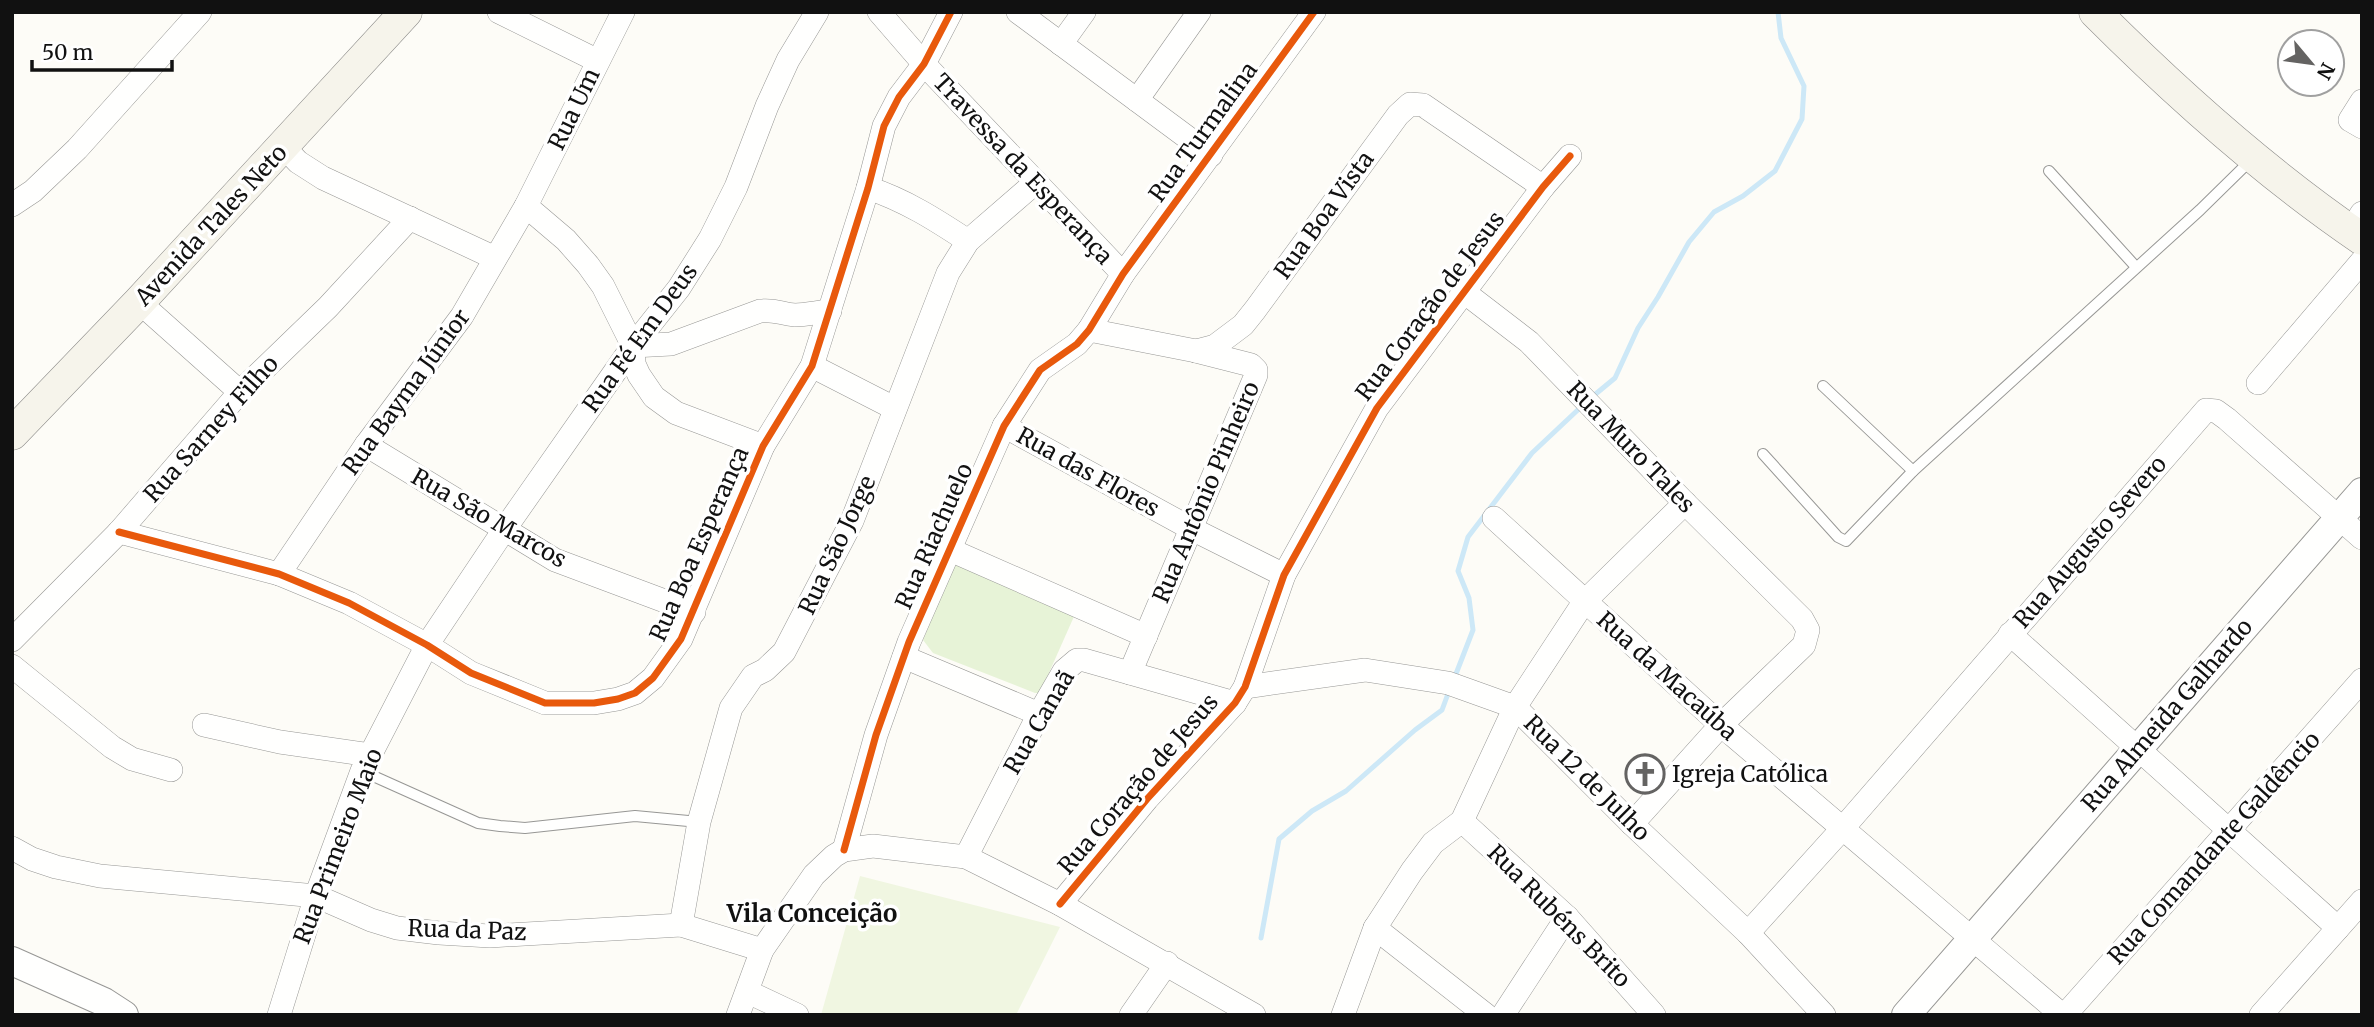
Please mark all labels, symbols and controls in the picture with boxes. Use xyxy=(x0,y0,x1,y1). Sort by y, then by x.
scale bar xyxy=(32,28,172,72)
north arrow xyxy=(2276,28,2346,98)
text: 50 m xyxy=(42,39,93,66)
street label: Rua Turmalina xyxy=(1142,56,1263,207)
text: N xyxy=(2312,59,2340,84)
street label: Rua Um xyxy=(541,63,606,154)
street label: Travessa da Esperança xyxy=(927,67,1119,270)
street label: Avenida Tales Neto xyxy=(128,138,293,312)
street label: Rua Boa Vista xyxy=(1268,145,1380,284)
street label: Rua Coração de Jesus xyxy=(1349,205,1510,406)
street label: Rua Fé Em Deus xyxy=(576,258,703,418)
street label: Rua Bayma Júnior xyxy=(336,303,476,480)
street label: Rua Sarney Filho xyxy=(137,349,284,508)
street label: Rua Muro Tales xyxy=(1561,375,1701,518)
street label: Rua Antônio Pinheiro xyxy=(1146,377,1265,607)
street label: Rua das Flores xyxy=(1012,420,1165,523)
street label: Rua Boa Esperança xyxy=(643,442,754,646)
street label: Rua Augusto Severo xyxy=(2007,450,2172,634)
street label: Rua Riachuelo xyxy=(888,458,979,613)
street label: Rua São Marcos xyxy=(407,461,572,574)
street label: Rua São Jorge xyxy=(792,471,881,619)
street label: Rua da Macaúba xyxy=(1591,605,1744,746)
street label: Rua Almeida Galhardo xyxy=(2075,612,2258,817)
street label: Rua Canaã xyxy=(997,664,1080,779)
street label: Rua Coração de Jesus xyxy=(1051,687,1224,880)
street label: Rua 12 de Julho xyxy=(1518,709,1656,847)
street label: Rua Comandante Galdêncio xyxy=(2101,725,2326,970)
street label: Rua Primeiro Maio xyxy=(287,744,388,948)
church icon: Igreja Católica xyxy=(1624,753,1666,795)
place label: Igreja Católica xyxy=(1672,759,1828,788)
street label: Rua Rubéns Brito xyxy=(1482,838,1637,993)
district label: Vila Conceição xyxy=(726,898,897,929)
street label: Rua da Paz xyxy=(407,913,527,946)

